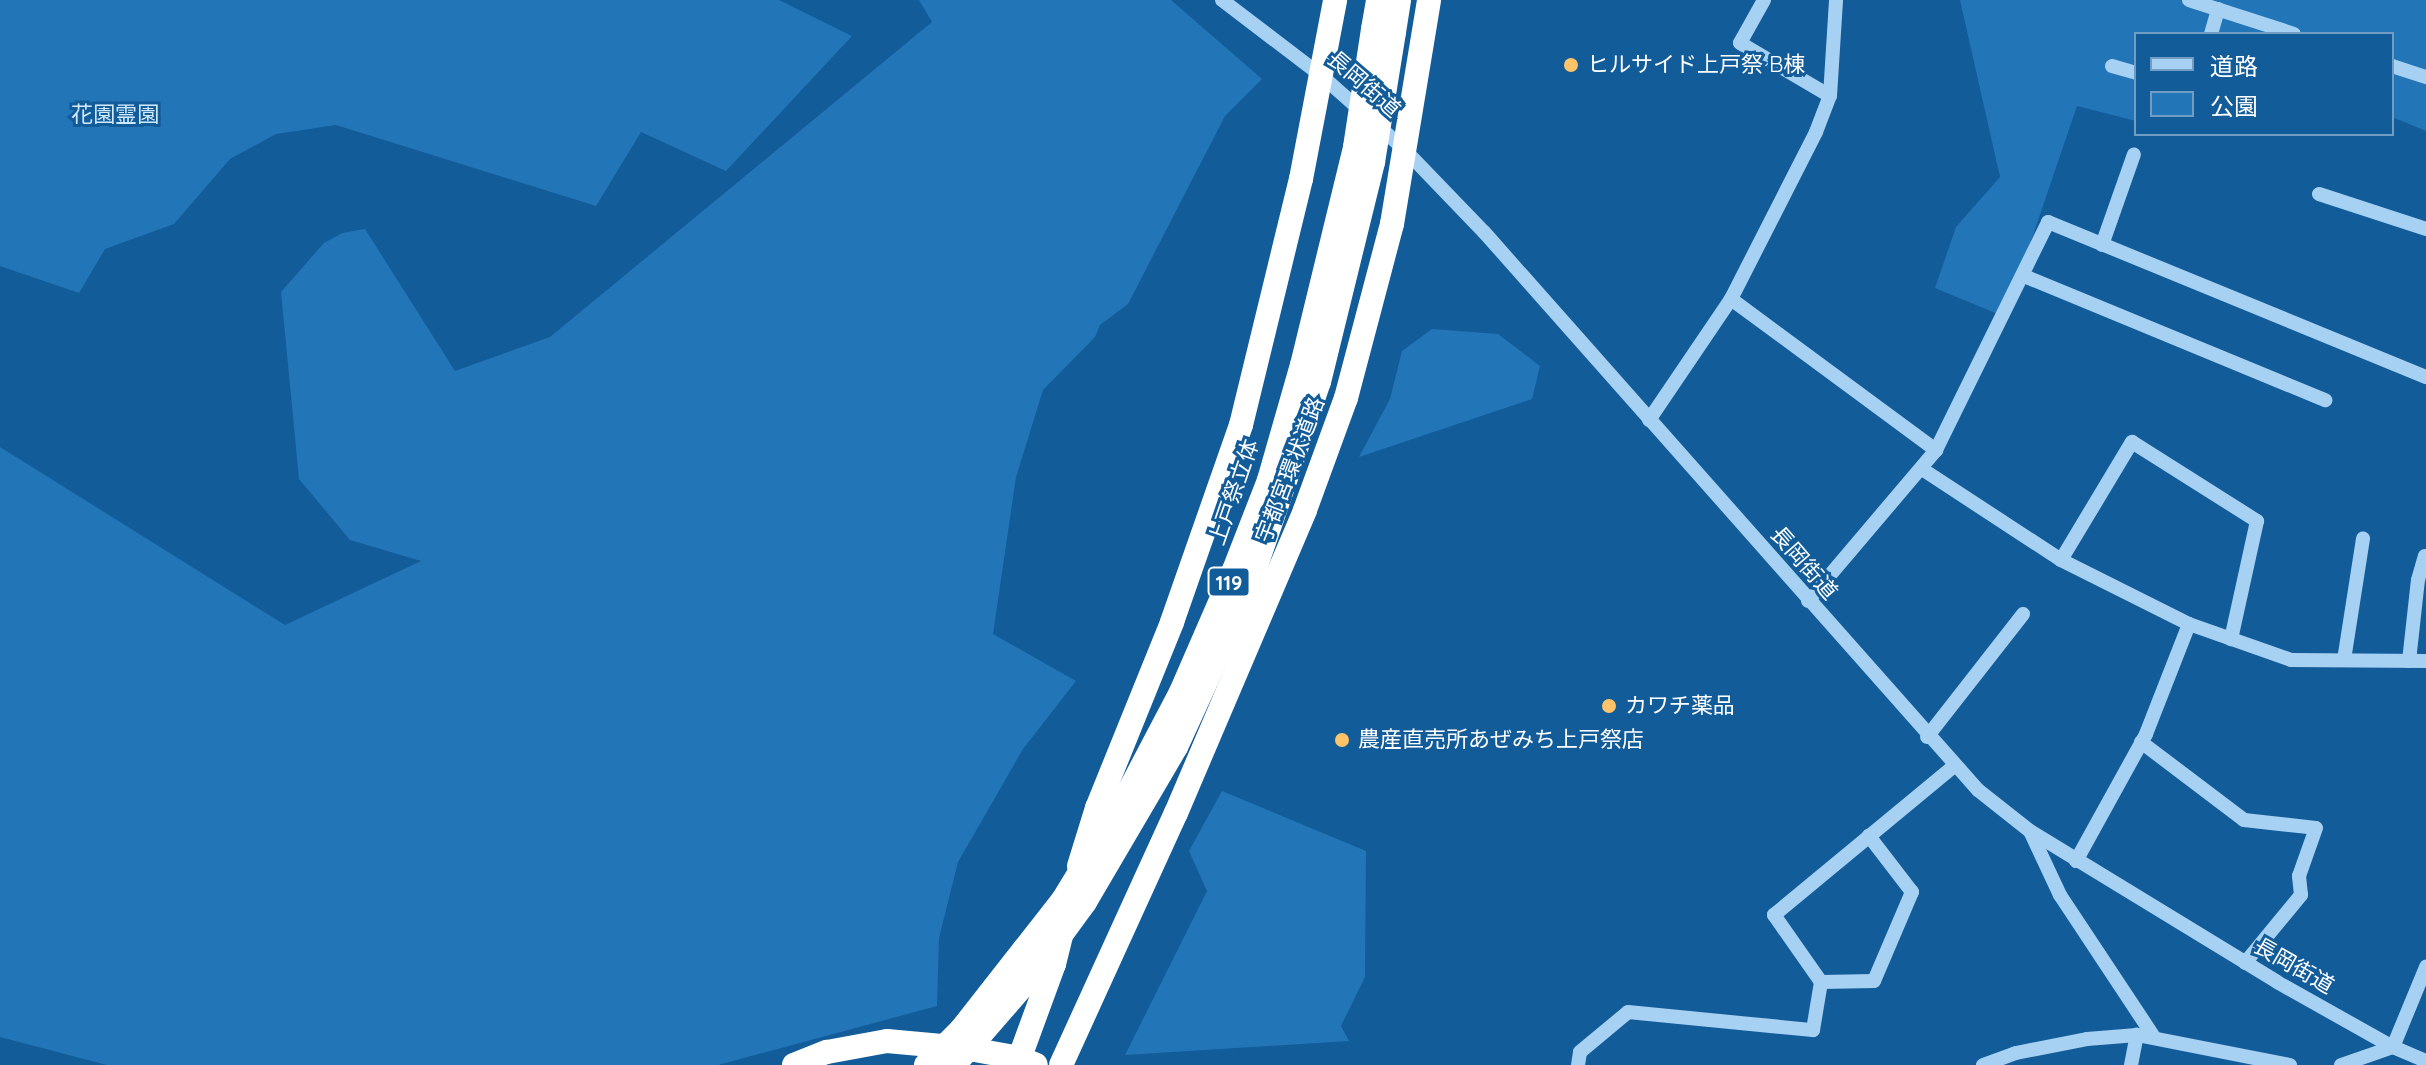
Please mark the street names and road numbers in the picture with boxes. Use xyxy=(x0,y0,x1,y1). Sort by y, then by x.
street label: 長岡街道 xyxy=(1322,45,1406,123)
street label: 宇都宮環状道路 xyxy=(1250,393,1330,547)
street label: 上戸祭立体 xyxy=(1204,436,1264,548)
street label: 長岡街道 xyxy=(1765,521,1843,605)
road number: 119 xyxy=(1207,566,1251,598)
street label: 長岡街道 xyxy=(2249,933,2339,999)

